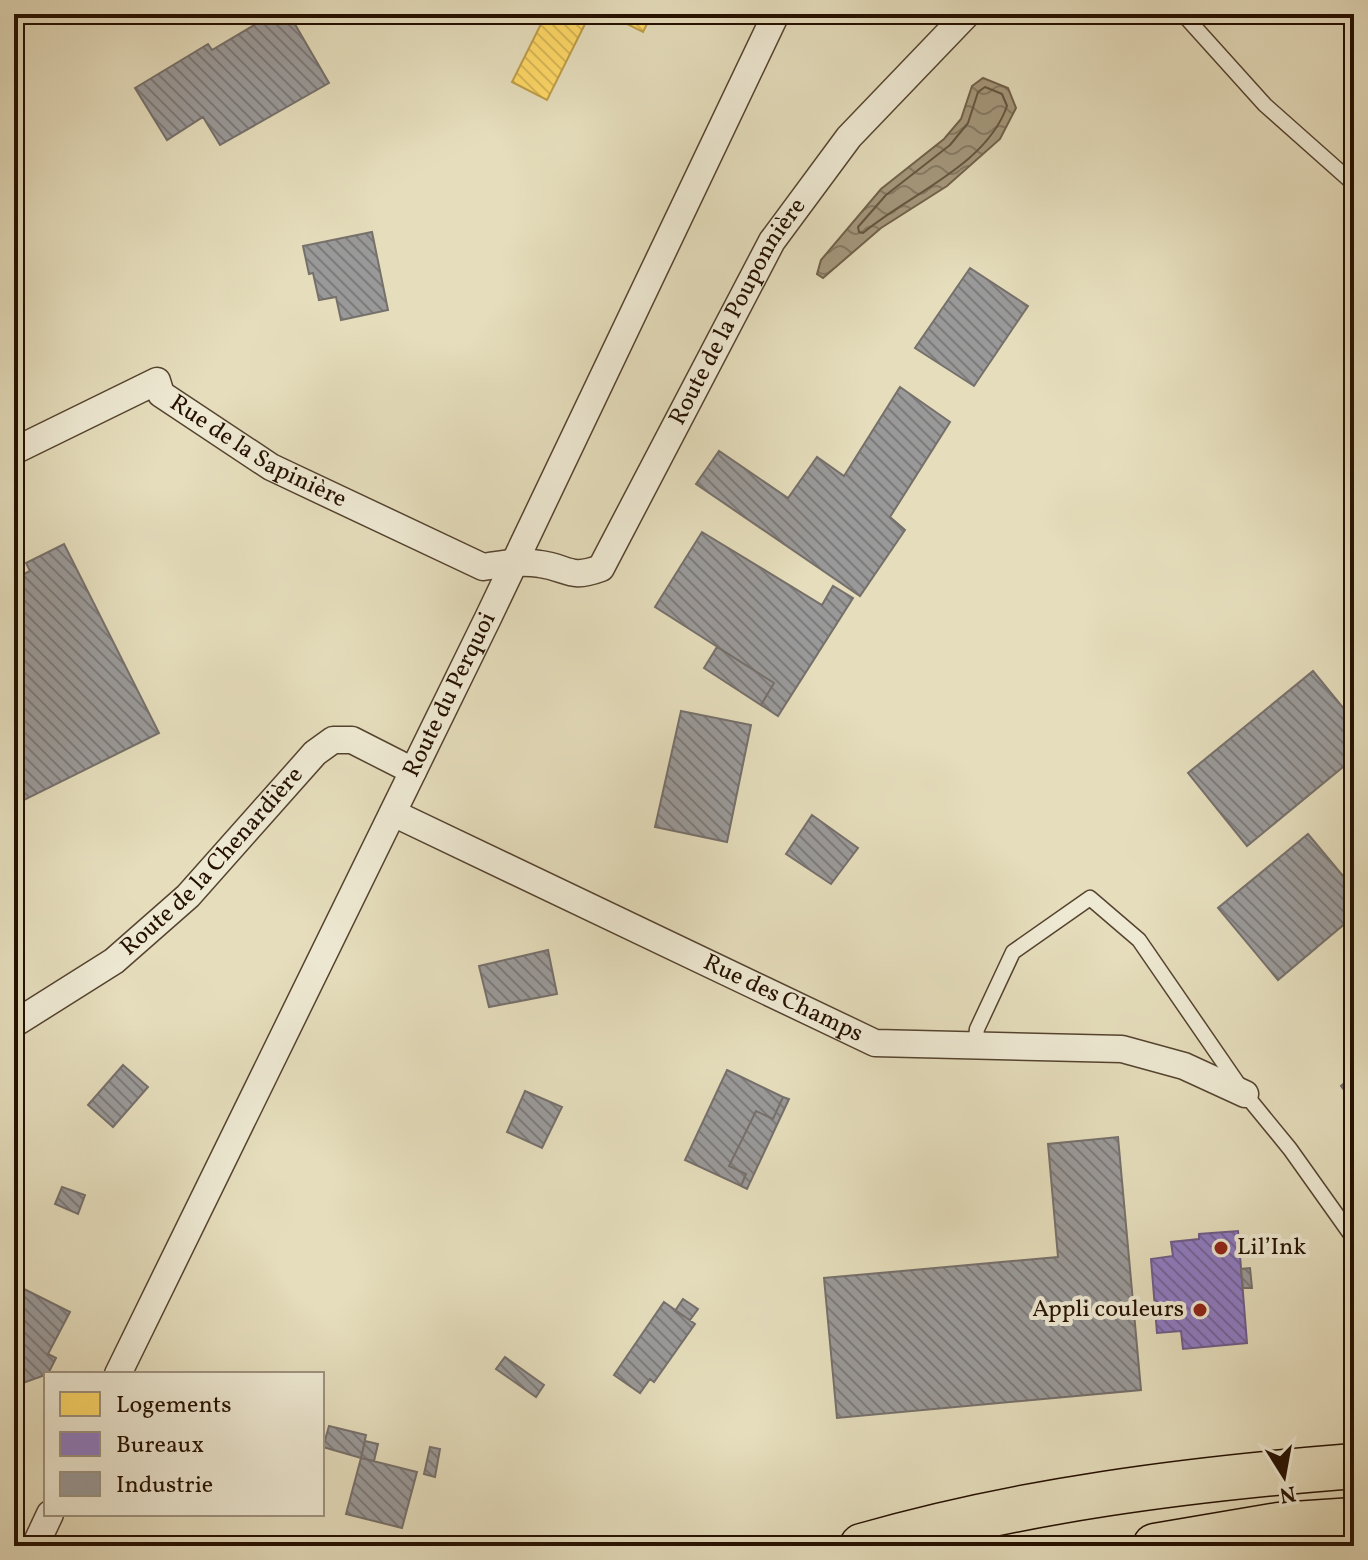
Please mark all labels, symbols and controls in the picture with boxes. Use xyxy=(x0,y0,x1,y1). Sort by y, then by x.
street label: Route de la Pouponnière xyxy=(661,191,815,432)
street label: Rue de la Sapinière xyxy=(162,387,352,517)
street label: Route du Perquoi xyxy=(395,607,505,783)
street label: Route de la Chenardière xyxy=(113,760,312,965)
street label: Rue des Champs xyxy=(697,946,868,1052)
place label: Lil’Ink xyxy=(1237,1231,1306,1265)
marker: Lil’Ink xyxy=(1212,1239,1230,1257)
place label: Appli couleurs xyxy=(1032,1293,1184,1327)
marker: Appli couleurs xyxy=(1191,1301,1209,1319)
legend xyxy=(44,1372,324,1516)
text: Logements xyxy=(116,1389,232,1423)
text: Bureaux xyxy=(116,1429,204,1463)
north arrow xyxy=(1244,1436,1324,1516)
text: Industrie xyxy=(116,1469,213,1503)
text: N xyxy=(1277,1476,1298,1510)

